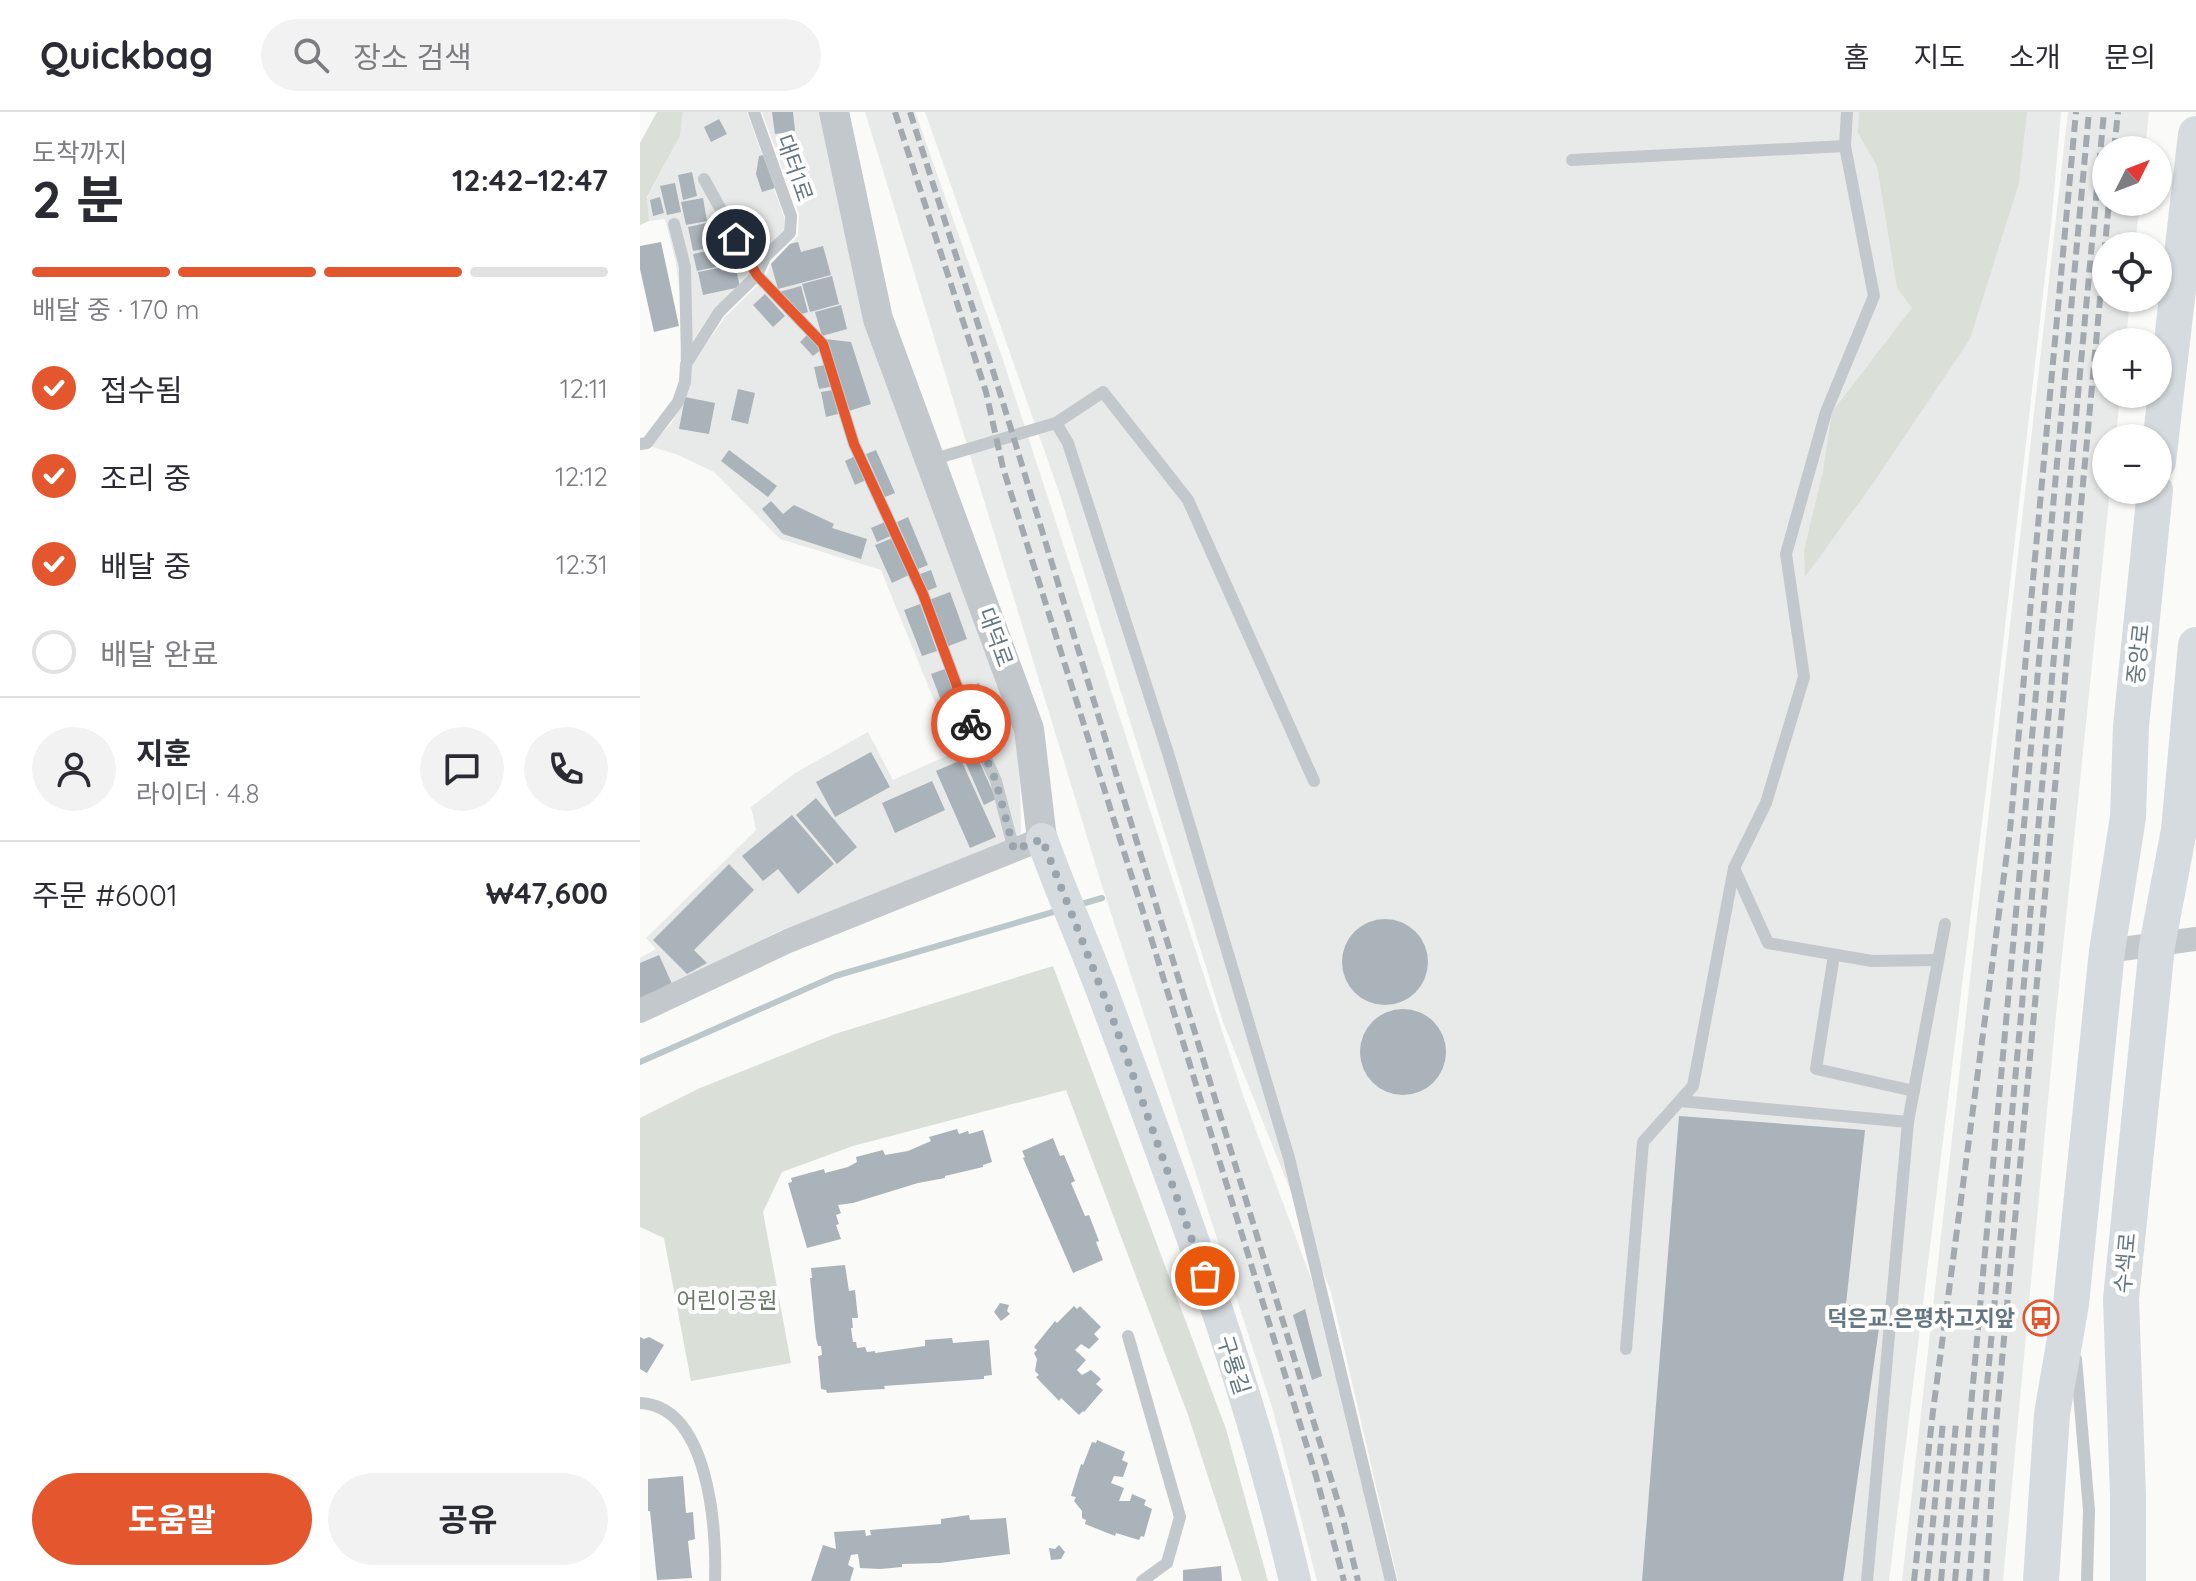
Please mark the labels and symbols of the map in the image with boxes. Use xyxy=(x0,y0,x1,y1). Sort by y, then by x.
street label: 대터1로 xyxy=(771,131,819,205)
north arrow xyxy=(2092,136,2172,216)
pin xyxy=(702,205,770,273)
street label: 대덕로 xyxy=(972,604,1020,670)
street label: 중앙로 xyxy=(2121,622,2155,686)
courier xyxy=(931,684,1011,764)
street label: 수색로 xyxy=(2108,1232,2142,1294)
pin xyxy=(1171,1242,1239,1310)
park label: 어린이공원 xyxy=(676,1286,778,1314)
bus stop icon: 덕은교.은평차고지앞 xyxy=(2022,1299,2060,1337)
place label: 덕은교.은평차고지앞 xyxy=(1827,1304,2015,1332)
street label: 구룡길 xyxy=(1211,1332,1257,1398)

